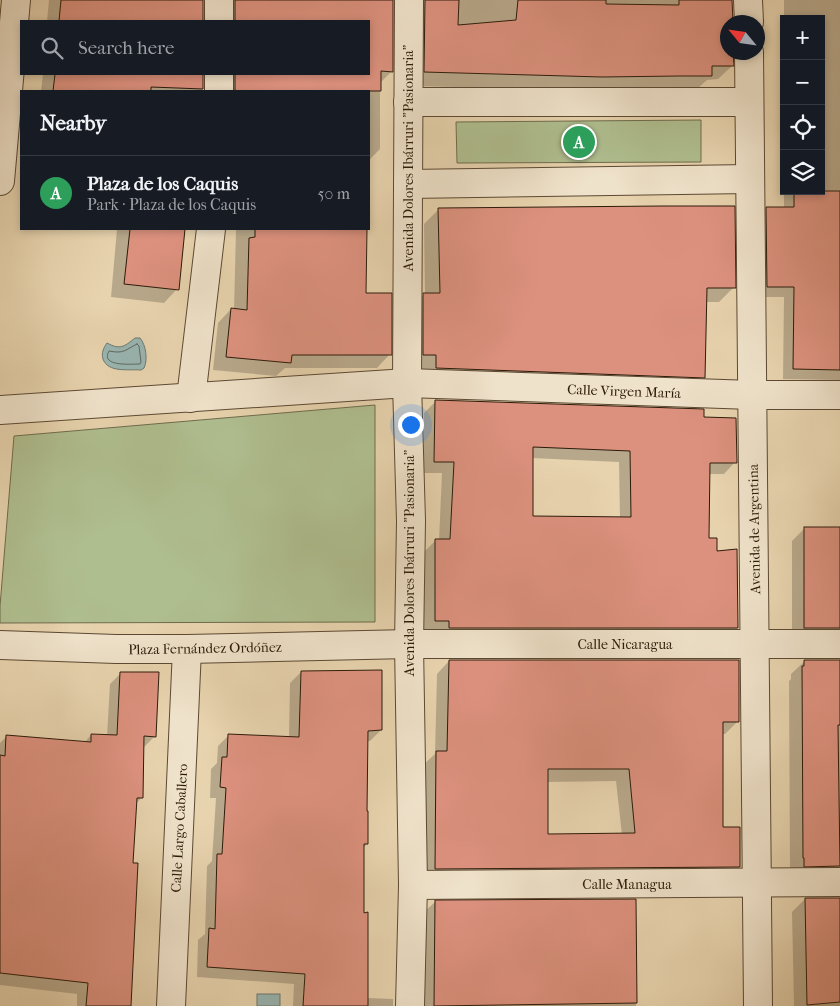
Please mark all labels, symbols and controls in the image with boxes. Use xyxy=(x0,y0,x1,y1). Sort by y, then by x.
north arrow xyxy=(720,15,765,60)
map controls xyxy=(780,15,825,195)
button: + xyxy=(780,15,825,60)
search box xyxy=(20,20,370,75)
icon: search xyxy=(38,34,66,62)
text: Search here xyxy=(78,37,174,59)
street label: Avenida Dolores Ibárruri "Pasionaria" xyxy=(400,44,417,272)
button: − xyxy=(780,60,825,105)
button: locate xyxy=(780,105,825,150)
text: Nearby xyxy=(40,111,106,135)
pin: A xyxy=(563,123,595,161)
button: layers xyxy=(780,150,825,195)
text: Plaza de los Caquis xyxy=(87,173,238,195)
text: A xyxy=(51,184,61,203)
text: 50 m xyxy=(318,184,350,203)
text: Park · Plaza de los Caquis xyxy=(87,195,256,214)
street label: Calle Virgen María xyxy=(567,381,682,402)
your location xyxy=(398,412,424,438)
street label: Avenida Dolores Ibárruri "Pasionaria" xyxy=(401,449,418,677)
street label: Avenida de Argentina xyxy=(745,463,764,595)
street label: Calle Nicaragua xyxy=(577,636,673,653)
street label: Plaza Fernández Ordóñez xyxy=(128,639,282,658)
street label: Calle Largo Caballero xyxy=(168,763,191,893)
street label: Calle Managua xyxy=(582,876,672,893)

